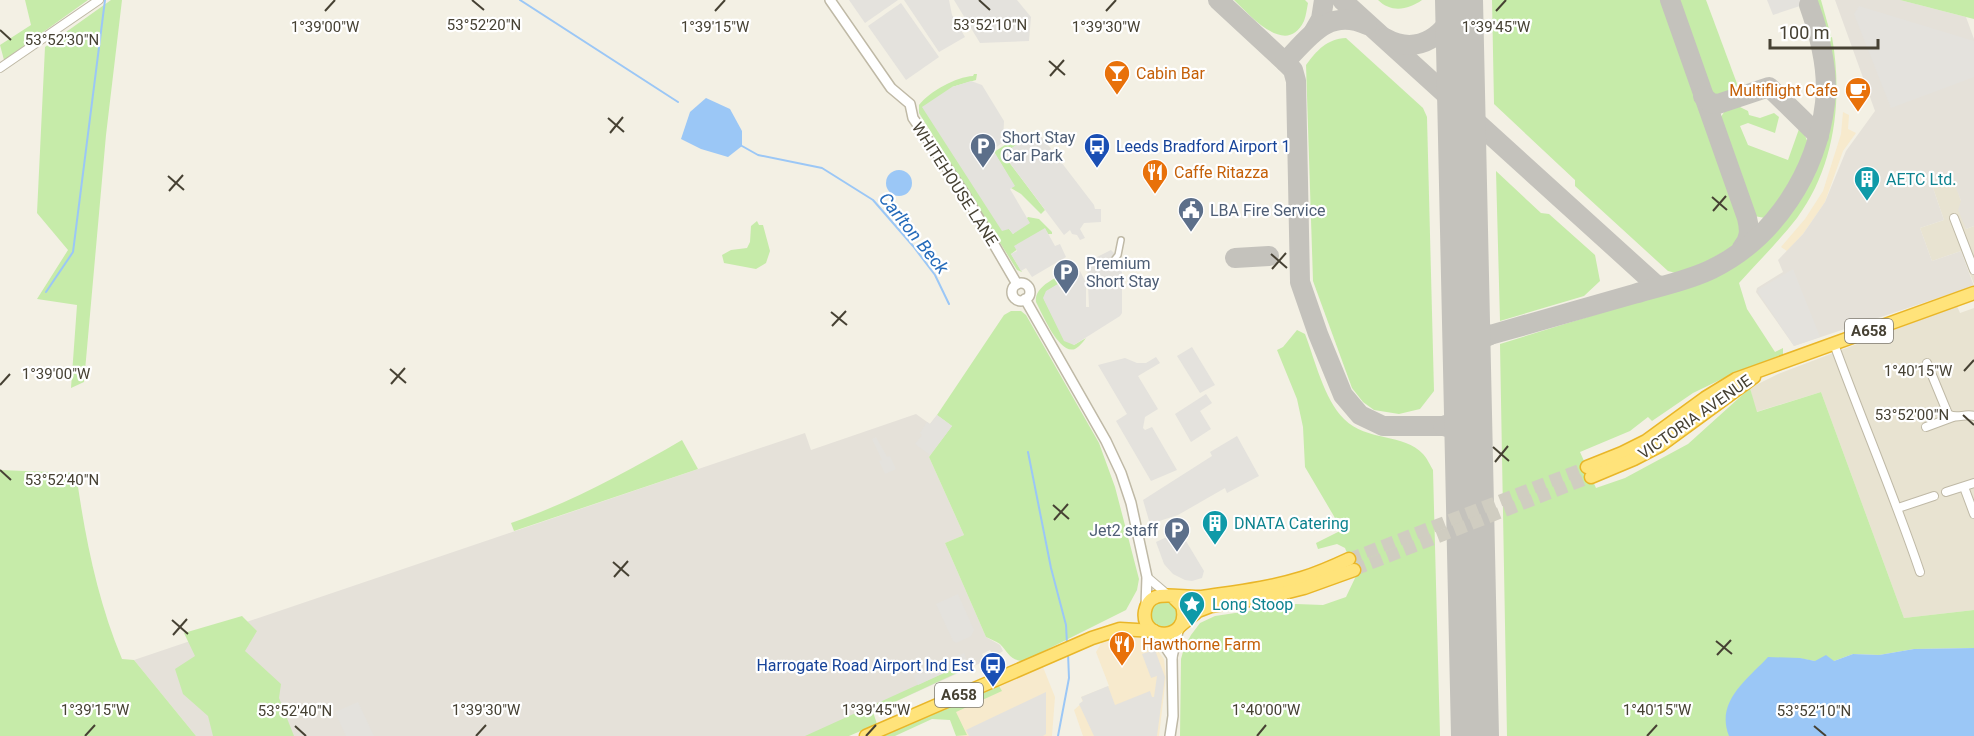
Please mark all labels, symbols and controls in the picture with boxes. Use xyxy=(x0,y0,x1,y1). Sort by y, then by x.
scale bar xyxy=(1770,12,1878,50)
text: 53°52'20"N xyxy=(447,16,521,34)
text: 53°52'10"N xyxy=(953,16,1027,34)
text: 1°39'00"W xyxy=(291,18,359,36)
text: 1°39'15"W xyxy=(681,18,749,36)
text: 1°39'30"W xyxy=(1072,18,1140,36)
text: 1°39'45"W xyxy=(1462,18,1530,36)
text: 100 m xyxy=(1779,22,1830,43)
text: 53°52'30"N xyxy=(25,31,99,49)
bar icon: Cabin Bar xyxy=(1102,58,1132,96)
place label: Cabin Bar xyxy=(1136,64,1205,83)
cafe icon: Multiflight Cafe xyxy=(1843,75,1873,113)
place label: Multiflight Cafe xyxy=(1729,81,1838,100)
street label: WHITEHOUSE LANE xyxy=(908,119,1002,249)
place label: Short Stay Car Park xyxy=(1002,128,1076,165)
parking icon: Short Stay Car Park xyxy=(968,131,998,169)
bus stop icon: Leeds Bradford Airport 1 xyxy=(1082,131,1112,169)
place label: Leeds Bradford Airport 1 xyxy=(1116,137,1290,156)
restaurant icon: Caffe Ritazza xyxy=(1140,157,1170,195)
place label: Caffe Ritazza xyxy=(1174,163,1269,182)
building icon: AETC Ltd. xyxy=(1852,164,1882,202)
place label: AETC Ltd. xyxy=(1886,170,1957,189)
water label: Carlton Beck xyxy=(875,188,954,279)
public building icon: LBA Fire Service xyxy=(1176,195,1206,233)
place label: LBA Fire Service xyxy=(1210,201,1326,220)
place label: Premium Short Stay xyxy=(1086,254,1160,291)
parking icon: Premium Short Stay xyxy=(1051,257,1081,295)
road number: A658 xyxy=(1845,319,1893,343)
text: 1°40'15"W xyxy=(1884,362,1952,380)
text: 1°39'00"W xyxy=(22,365,90,383)
street label: VICTORIA AVENUE xyxy=(1635,371,1755,463)
text: 53°52'00"N xyxy=(1875,406,1949,424)
text: 53°52'40"N xyxy=(25,471,99,489)
building icon: DNATA Catering xyxy=(1200,508,1230,546)
place label: DNATA Catering xyxy=(1234,514,1349,533)
parking icon: Jet2 staff xyxy=(1162,515,1192,553)
place label: Jet2 staff xyxy=(1089,521,1158,540)
place icon: Long Stoop xyxy=(1177,589,1207,627)
place label: Long Stoop xyxy=(1212,595,1293,614)
restaurant icon: Hawthorne Farm xyxy=(1107,629,1137,667)
place label: Hawthorne Farm xyxy=(1142,635,1261,654)
bus stop icon: Harrogate Road Airport Ind Est xyxy=(978,650,1008,688)
place label: Harrogate Road Airport Ind Est xyxy=(756,656,974,675)
road number: A658 xyxy=(935,683,983,707)
text: 1°39'15"W xyxy=(61,701,129,719)
text: 1°39'30"W xyxy=(452,701,520,719)
text: 1°39'45"W xyxy=(842,701,910,719)
text: 1°40'00"W xyxy=(1232,701,1300,719)
text: 1°40'15"W xyxy=(1623,701,1691,719)
text: 53°52'40"N xyxy=(258,702,332,720)
text: 53°52'10"N xyxy=(1777,702,1851,720)

